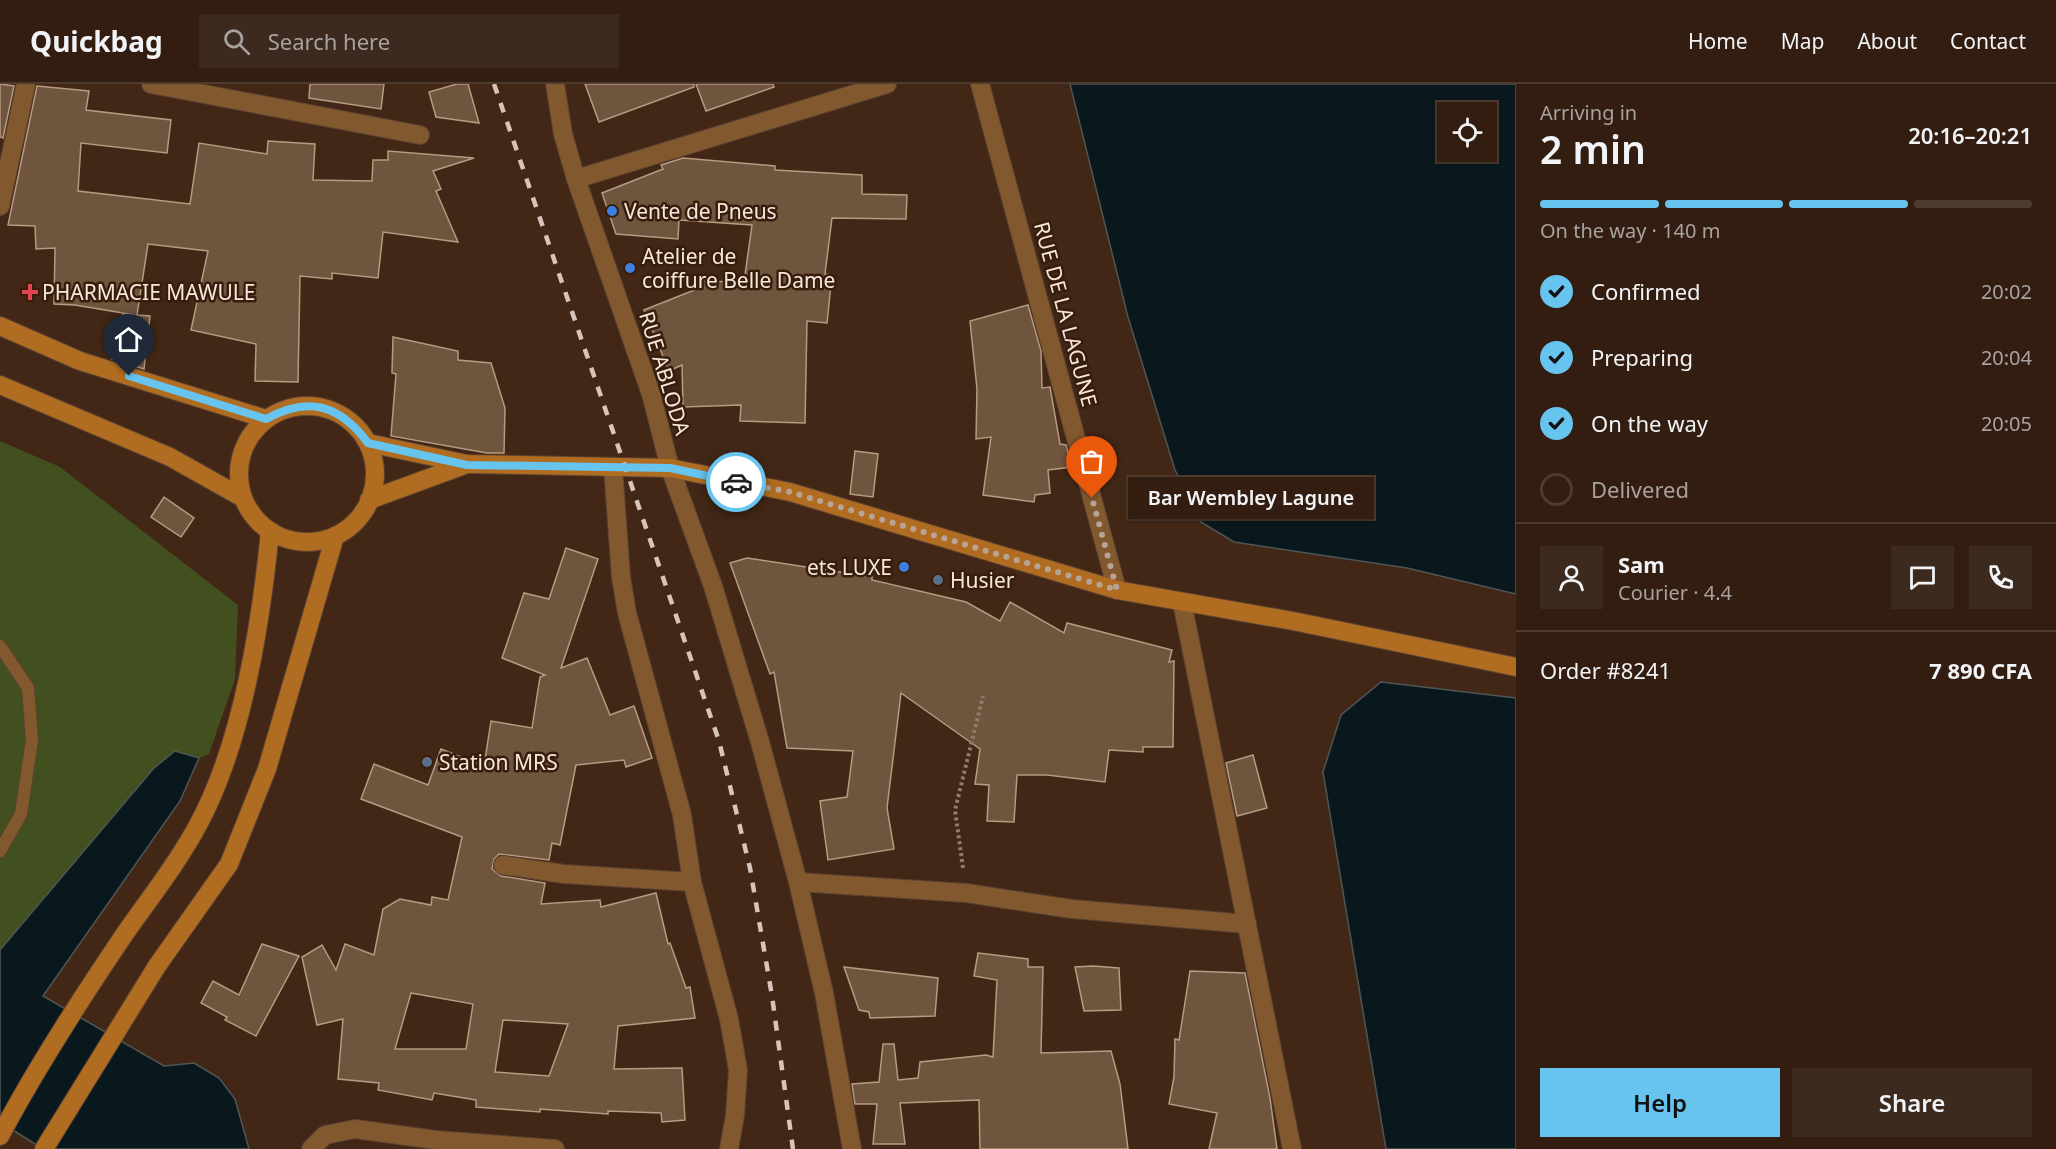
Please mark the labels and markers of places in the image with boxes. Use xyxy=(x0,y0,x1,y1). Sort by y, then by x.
place label: Vente de Pneus xyxy=(624,197,777,225)
marker: Vente de Pneus xyxy=(605,204,619,218)
place label: Atelier de coiffure Belle Dame xyxy=(642,242,835,294)
marker: Atelier de coiffure Belle Dame xyxy=(623,261,637,275)
place label: PHARMACIE MAWULE xyxy=(42,278,256,306)
marker: PHARMACIE MAWULE xyxy=(23,285,37,299)
pin xyxy=(103,314,154,376)
pin xyxy=(1066,436,1117,498)
callout: Bar Wembley Lagune xyxy=(1128,477,1374,519)
place label: ets LUXE xyxy=(807,553,892,581)
marker: ets LUXE xyxy=(897,560,911,574)
place label: Husier xyxy=(950,566,1015,594)
marker: Husier xyxy=(931,573,945,587)
place label: Station MRS xyxy=(439,748,558,776)
marker: Station MRS xyxy=(420,755,434,769)

